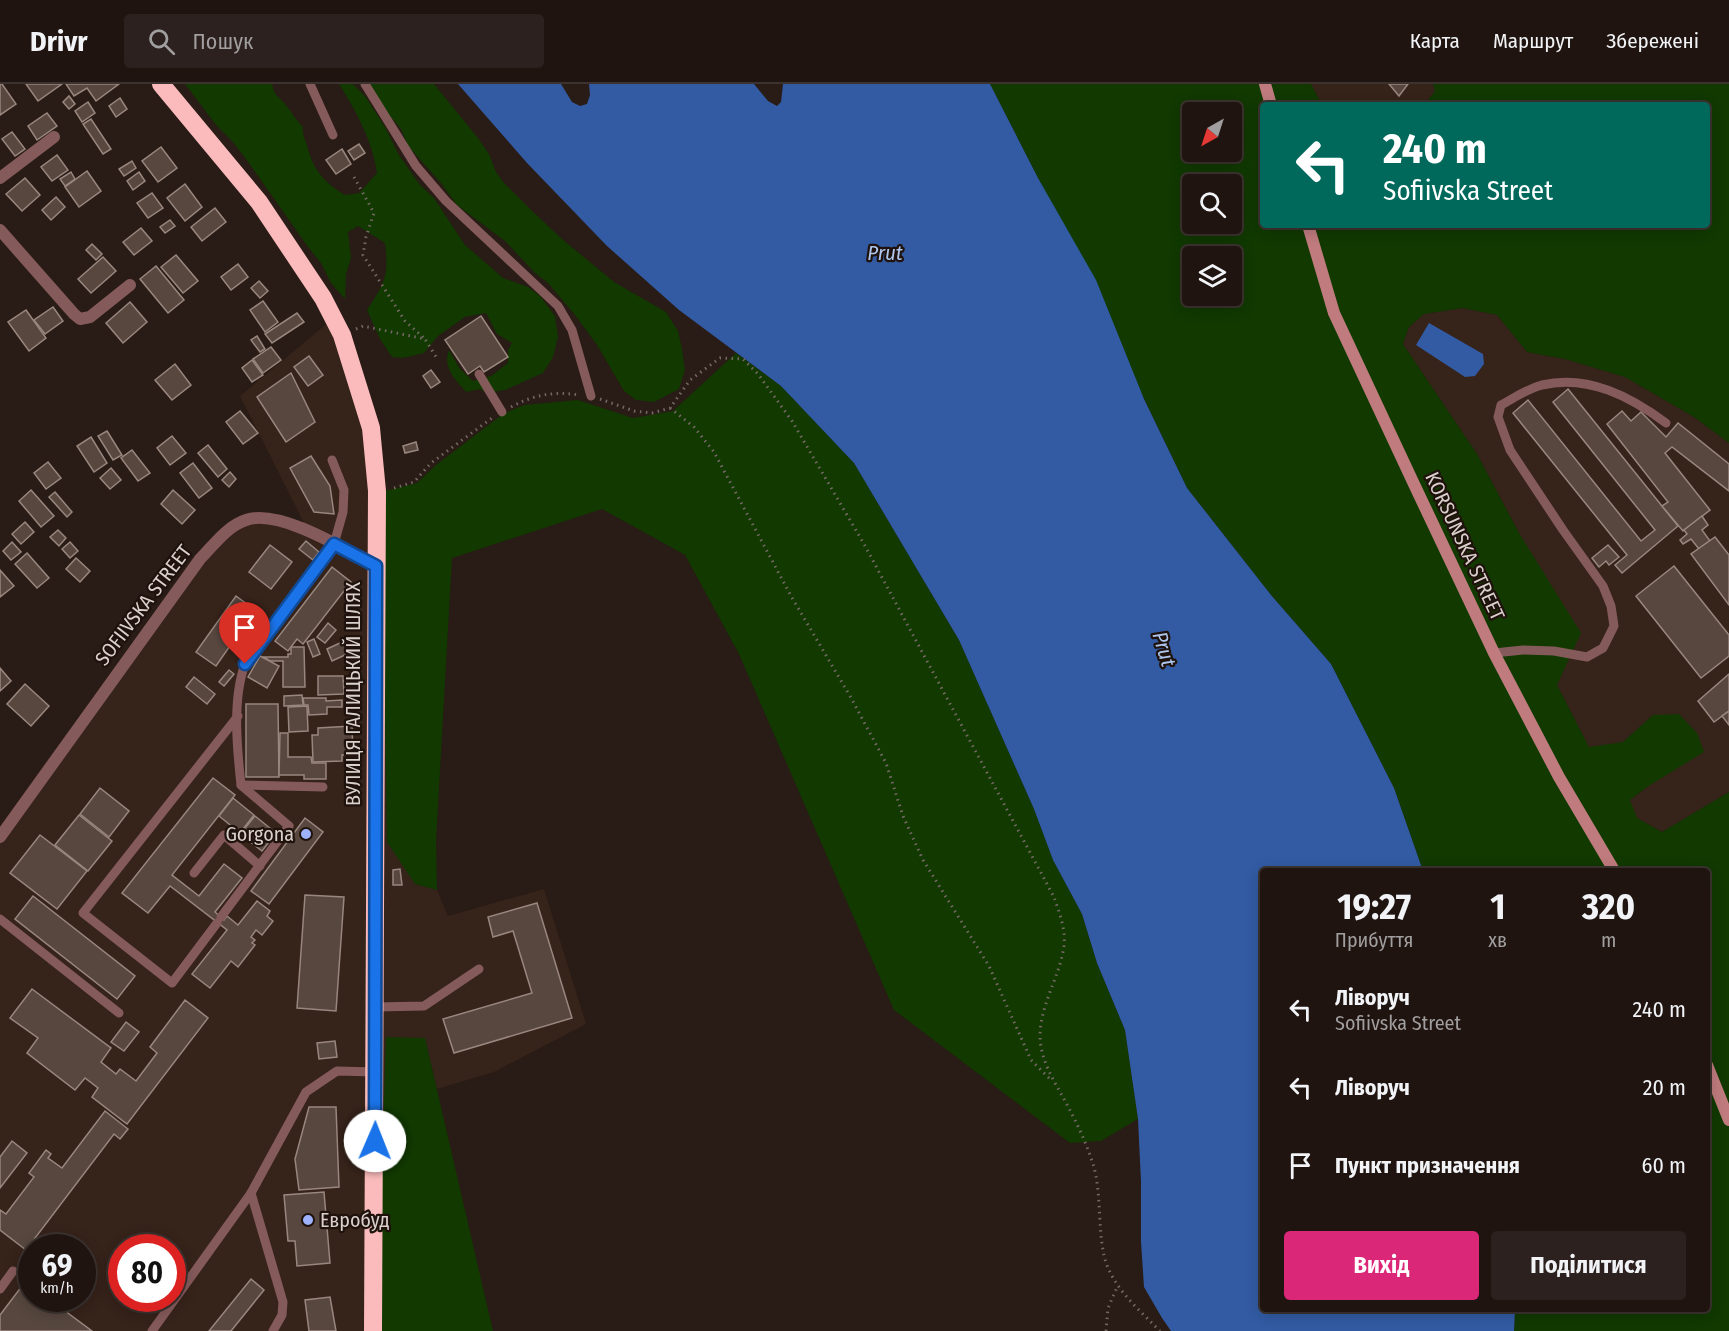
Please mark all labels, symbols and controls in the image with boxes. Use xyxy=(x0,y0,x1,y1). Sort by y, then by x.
search box xyxy=(124,14,544,68)
text: Drivr xyxy=(30,25,88,58)
icon: search xyxy=(145,25,178,58)
text: Пошук xyxy=(193,28,253,55)
text: Карта xyxy=(1410,28,1460,54)
text: Маршрут xyxy=(1493,28,1573,54)
text: Збережені xyxy=(1606,28,1699,54)
north arrow xyxy=(1182,102,1242,162)
map controls xyxy=(1182,102,1242,306)
text: 240 m xyxy=(1383,124,1487,174)
icon: left xyxy=(1284,126,1362,204)
button: search xyxy=(1182,174,1242,234)
text: Sofiivska Street xyxy=(1383,175,1553,207)
water label: Prut xyxy=(867,240,903,266)
button: layers xyxy=(1182,246,1242,306)
street label: KORSUNSKA STREET xyxy=(1420,468,1510,625)
street label: SOFIIVSKA STREET xyxy=(90,539,197,670)
street label: ВУЛИЦЯ ГАЛИЦЬКИЙ ШЛЯХ xyxy=(341,582,365,806)
pin xyxy=(219,602,270,664)
icon: arrive xyxy=(228,611,261,644)
water label: Prut xyxy=(1146,628,1182,670)
place label: Gorgona xyxy=(225,822,294,846)
marker: Gorgona xyxy=(299,827,313,841)
text: 19:27 xyxy=(1337,885,1411,929)
text: 1 xyxy=(1490,885,1505,929)
text: 320 xyxy=(1582,885,1635,929)
text: Прибуття xyxy=(1335,928,1413,952)
text: хв xyxy=(1488,928,1507,952)
text: m xyxy=(1601,928,1616,952)
text: Ліворуч xyxy=(1335,984,1410,1011)
icon: left xyxy=(1284,993,1317,1026)
text: 240 m xyxy=(1633,996,1686,1023)
text: Sofiivska Street xyxy=(1335,1011,1461,1035)
icon: left xyxy=(1284,1071,1317,1104)
text: Ліворуч xyxy=(1335,1074,1410,1101)
text: 20 m xyxy=(1643,1074,1686,1101)
position arrow xyxy=(343,1109,407,1173)
icon: arrive xyxy=(1284,1149,1317,1182)
text: Пункт призначення xyxy=(1335,1152,1520,1179)
text: 60 m xyxy=(1642,1152,1686,1179)
place label: Евробуд xyxy=(320,1208,389,1232)
marker: Евробуд xyxy=(301,1213,315,1227)
button: Вихід xyxy=(1284,1231,1479,1300)
button: Поділитися xyxy=(1491,1231,1686,1300)
speed limit sign: 80 xyxy=(108,1234,186,1312)
text: 69 xyxy=(42,1248,72,1284)
text: km/h xyxy=(40,1279,74,1297)

